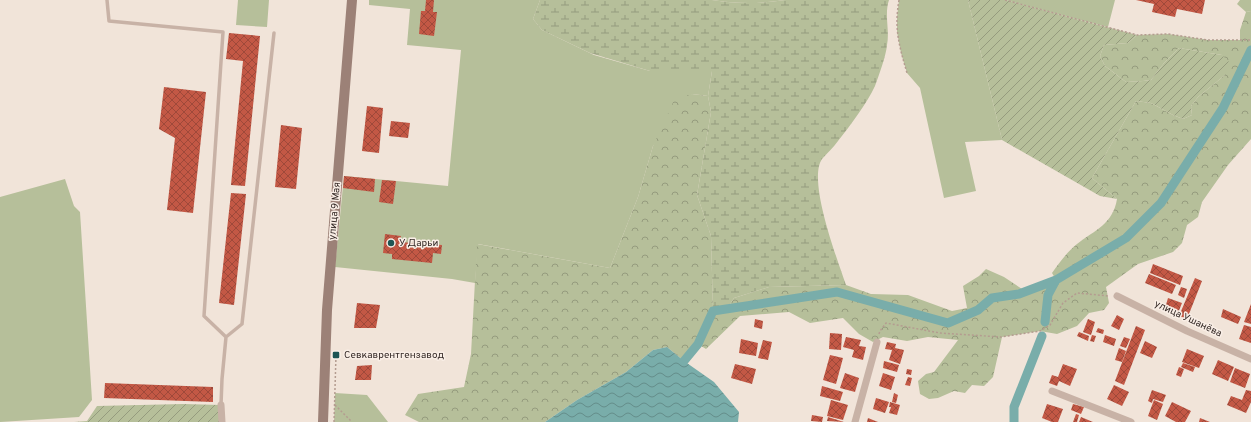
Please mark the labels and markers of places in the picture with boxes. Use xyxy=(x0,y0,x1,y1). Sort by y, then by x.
place label: У Дарьи xyxy=(399,237,438,250)
marker: У Дарьи xyxy=(386,238,396,248)
place label: Севкаврентгензавод xyxy=(344,349,445,362)
marker: Севкаврентгензавод xyxy=(331,350,341,360)

